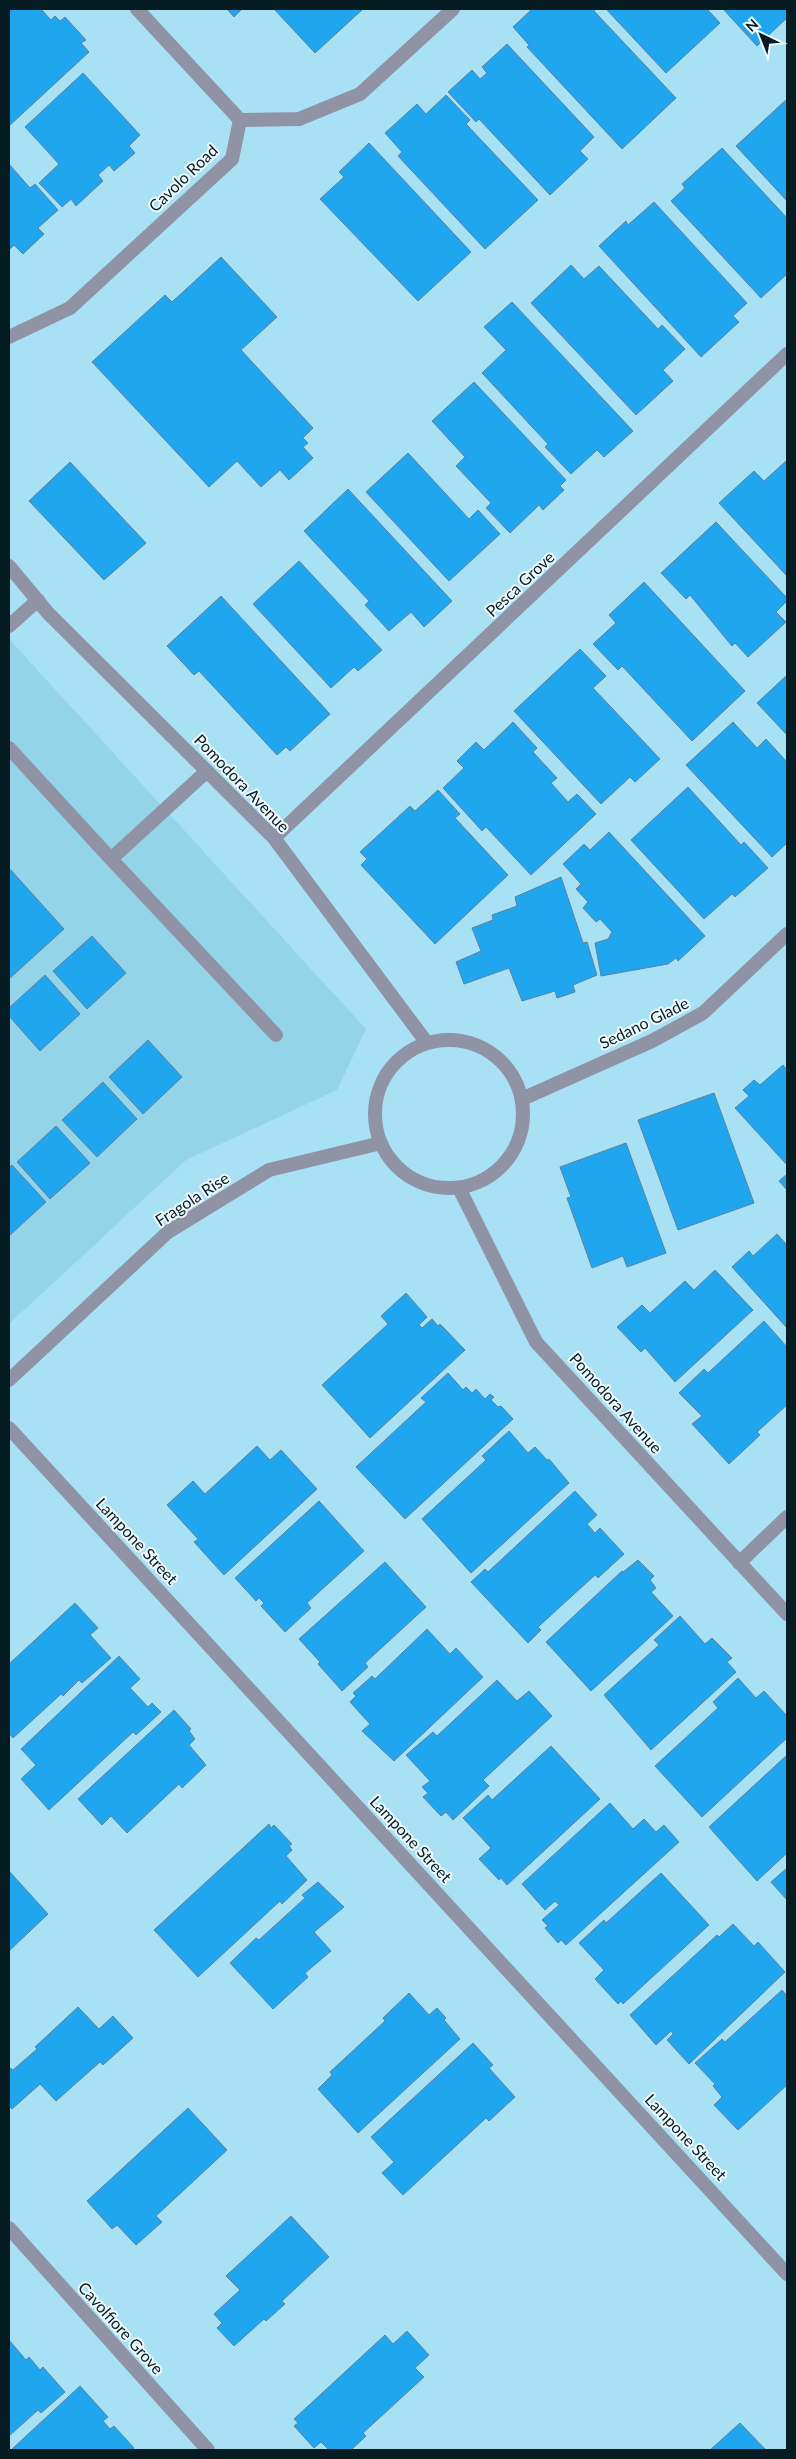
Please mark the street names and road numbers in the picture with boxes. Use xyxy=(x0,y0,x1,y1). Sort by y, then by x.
street label: Cavolo Road xyxy=(144,140,221,215)
street label: Pesca Grove xyxy=(481,547,558,620)
street label: Pomodora Avenue xyxy=(191,730,294,836)
street label: Sedano Glade xyxy=(596,993,691,1052)
street label: Fragola Rise xyxy=(151,1168,232,1229)
street label: Pomodora Avenue xyxy=(566,1348,666,1457)
street label: Lampone Street xyxy=(93,1494,182,1588)
street label: Lampone Street xyxy=(367,1792,456,1886)
street label: Lampone Street xyxy=(642,2090,731,2184)
street label: Cavolfiore Grove xyxy=(75,2277,168,2378)

